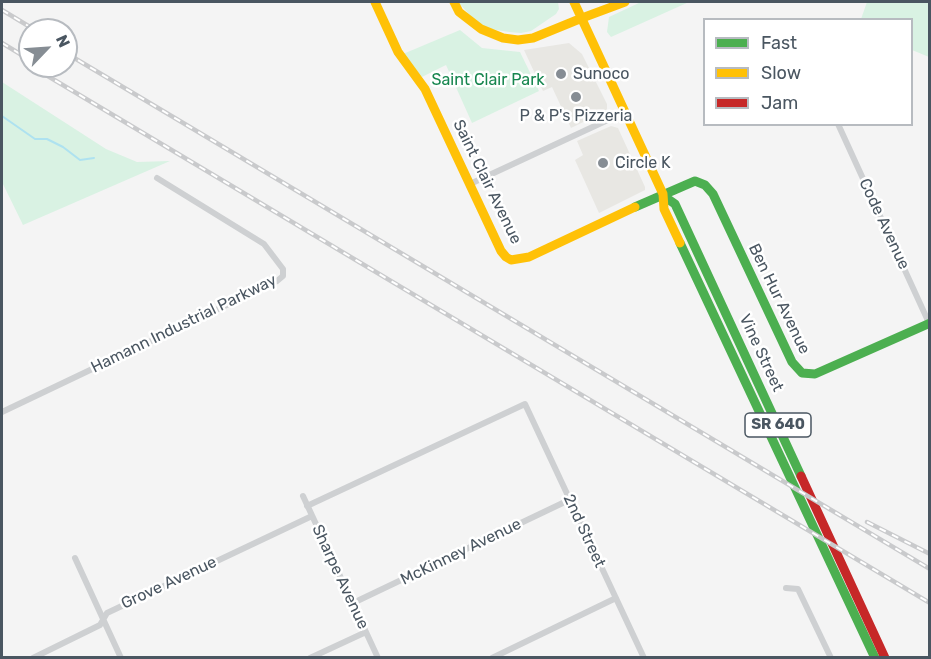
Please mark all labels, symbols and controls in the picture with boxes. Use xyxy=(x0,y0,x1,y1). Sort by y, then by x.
north arrow xyxy=(18,18,78,78)
legend xyxy=(703,18,913,126)
text: N xyxy=(52,32,74,50)
text: Fast xyxy=(761,32,797,54)
text: Slow xyxy=(761,62,801,84)
place label: Sunoco xyxy=(573,64,629,84)
marker: Sunoco xyxy=(554,67,568,81)
park label: Saint Clair Park xyxy=(432,70,544,90)
marker: P & P's Pizzeria xyxy=(569,90,583,104)
text: Jam xyxy=(761,92,798,114)
place label: P & P's Pizzeria xyxy=(520,106,632,126)
street label: Saint Clair Avenue xyxy=(449,117,525,247)
place label: Circle K xyxy=(615,153,671,173)
marker: Circle K xyxy=(596,156,610,170)
street label: Code Avenue xyxy=(855,175,913,273)
street label: Ben Hur Avenue xyxy=(744,241,814,357)
street label: Hamann Industrial Parkway xyxy=(88,271,280,377)
street label: Vine Street xyxy=(735,311,787,395)
road number: SR 640 xyxy=(745,413,811,437)
street label: 2nd Street xyxy=(559,491,609,571)
street label: McKinney Avenue xyxy=(398,514,524,590)
street label: Sharpe Avenue xyxy=(307,522,373,632)
street label: Grove Avenue xyxy=(118,552,220,614)

